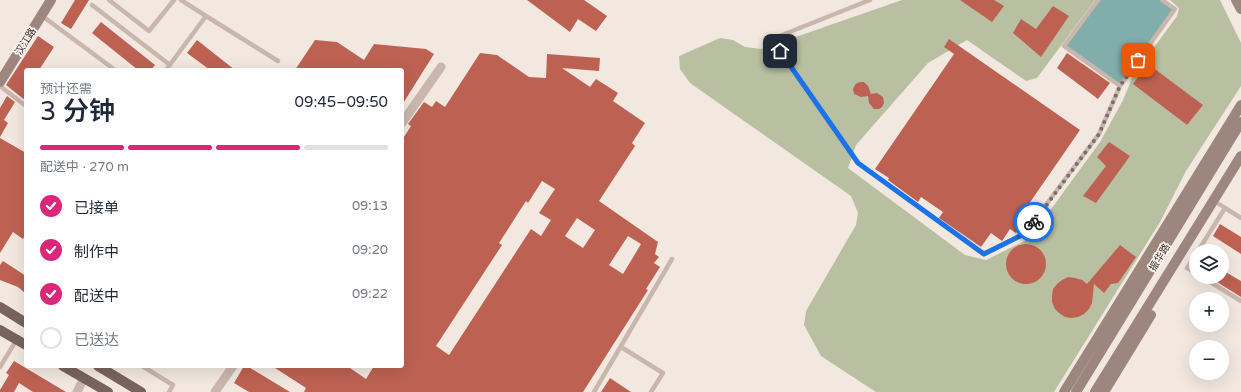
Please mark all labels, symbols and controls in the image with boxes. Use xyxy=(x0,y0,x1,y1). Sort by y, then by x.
street label: 汉江路 xyxy=(13,26,39,57)
pin xyxy=(763,34,797,68)
icon: home xyxy=(769,40,791,62)
pin xyxy=(1121,43,1155,77)
icon: bag xyxy=(1127,49,1149,71)
text: 预计还需 xyxy=(40,81,92,97)
text: 09:45–09:50 xyxy=(295,93,388,111)
text: 3 分钟 xyxy=(40,96,115,127)
text: 配送中 · 270 m xyxy=(40,159,129,175)
icon: check xyxy=(40,195,62,217)
text: 09:13 xyxy=(352,198,388,214)
text: 已接单 xyxy=(74,199,119,217)
courier xyxy=(1014,202,1054,242)
icon: bike xyxy=(1023,211,1045,233)
icon: check xyxy=(40,239,62,261)
text: 09:20 xyxy=(352,242,388,258)
street label: 振华路 xyxy=(1147,242,1173,273)
text: 制作中 xyxy=(74,243,119,261)
map controls xyxy=(1189,244,1229,380)
button: layers xyxy=(1189,244,1229,284)
icon: check xyxy=(40,283,62,305)
text: 09:22 xyxy=(352,286,388,302)
text: 配送中 xyxy=(74,287,119,305)
button: + xyxy=(1189,292,1229,332)
text: 已送达 xyxy=(74,331,119,349)
button: − xyxy=(1189,340,1229,380)

